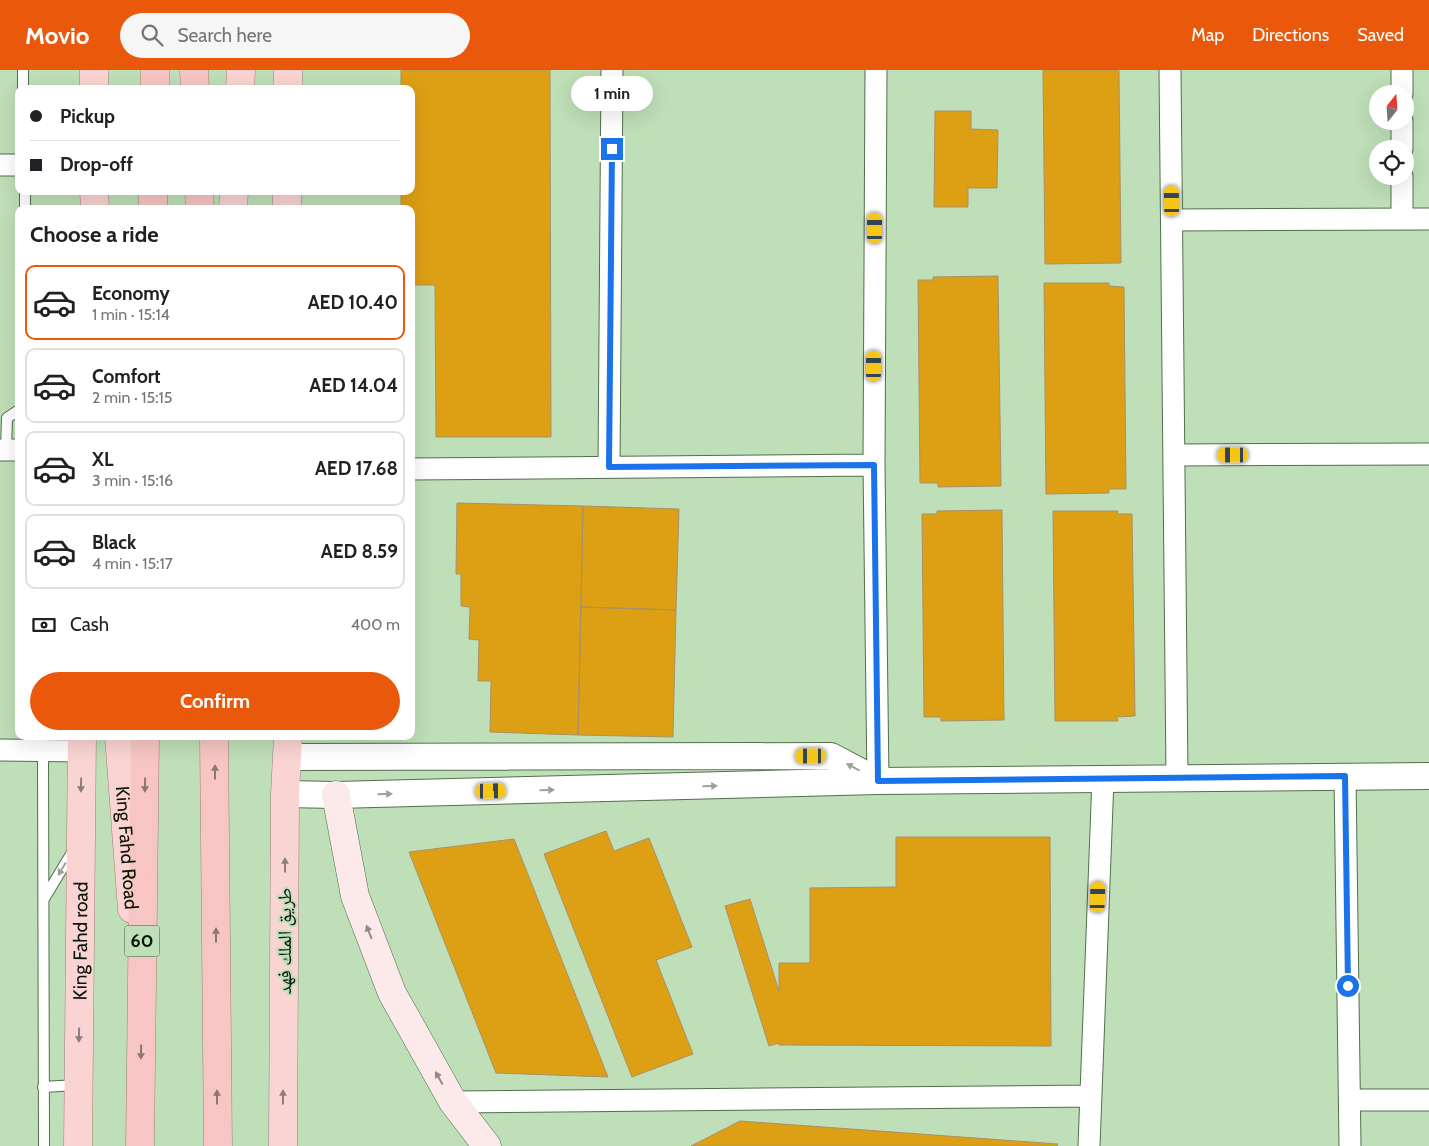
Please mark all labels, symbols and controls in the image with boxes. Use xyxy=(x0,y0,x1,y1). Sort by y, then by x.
search box xyxy=(120,13,470,58)
text: Movio xyxy=(25,21,90,50)
icon: search xyxy=(138,21,166,49)
text: Search here xyxy=(178,24,272,47)
text: Map xyxy=(1191,24,1224,46)
text: Directions xyxy=(1252,24,1329,46)
text: Saved xyxy=(1357,24,1404,46)
callout: 1 min xyxy=(571,77,653,112)
text: 1 min xyxy=(594,84,630,103)
north arrow xyxy=(1369,85,1414,130)
map controls xyxy=(1369,85,1414,185)
text: Pickup xyxy=(60,105,115,128)
route end xyxy=(601,138,623,160)
button: locate xyxy=(1369,140,1414,185)
text: Drop-off xyxy=(60,153,133,176)
car xyxy=(1164,186,1179,216)
car xyxy=(867,213,882,243)
text: Choose a ride xyxy=(30,221,159,248)
icon: car xyxy=(32,280,77,325)
text: Economy xyxy=(92,282,170,305)
text: AED 10.40 xyxy=(308,291,398,314)
text: 1 min · 15:14 xyxy=(92,305,170,324)
car xyxy=(866,351,881,381)
icon: car xyxy=(32,363,77,408)
text: Comfort xyxy=(92,365,161,388)
text: AED 14.04 xyxy=(309,374,398,397)
text: 2 min · 15:15 xyxy=(92,388,172,407)
icon: car xyxy=(32,446,77,491)
text: XL xyxy=(92,448,113,471)
car xyxy=(1218,448,1248,463)
text: AED 17.68 xyxy=(315,457,398,480)
text: 3 min · 15:16 xyxy=(92,471,173,490)
icon: car xyxy=(32,529,77,574)
text: Black xyxy=(92,531,136,554)
text: AED 8.59 xyxy=(321,540,398,563)
text: 4 min · 15:17 xyxy=(92,554,173,573)
icon: cash xyxy=(30,611,58,639)
text: Cash xyxy=(70,613,109,636)
text: 400 m xyxy=(351,615,400,634)
button: Confirm xyxy=(30,672,400,730)
car xyxy=(796,749,826,764)
one-way arrow xyxy=(846,763,859,772)
one-way arrow xyxy=(211,764,219,780)
one-way arrow xyxy=(77,777,85,793)
one-way arrow xyxy=(141,777,149,793)
one-way arrow xyxy=(702,781,718,789)
car xyxy=(475,783,506,799)
street label: King Fahd Road xyxy=(111,785,144,910)
one-way arrow xyxy=(540,786,556,794)
one-way arrow xyxy=(377,790,393,798)
one-way arrow xyxy=(281,857,289,873)
one-way arrow xyxy=(57,862,66,875)
street label: King Fahd road xyxy=(68,882,92,1000)
car xyxy=(1089,882,1106,912)
street label: طريق الملك فهد xyxy=(273,888,296,994)
one-way arrow xyxy=(364,925,372,939)
road number: 60 xyxy=(124,926,160,956)
one-way arrow xyxy=(212,927,220,943)
route start xyxy=(1337,975,1359,997)
one-way arrow xyxy=(75,1027,83,1043)
one-way arrow xyxy=(137,1045,145,1061)
one-way arrow xyxy=(435,1071,444,1084)
one-way arrow xyxy=(213,1089,221,1105)
one-way arrow xyxy=(279,1089,287,1105)

